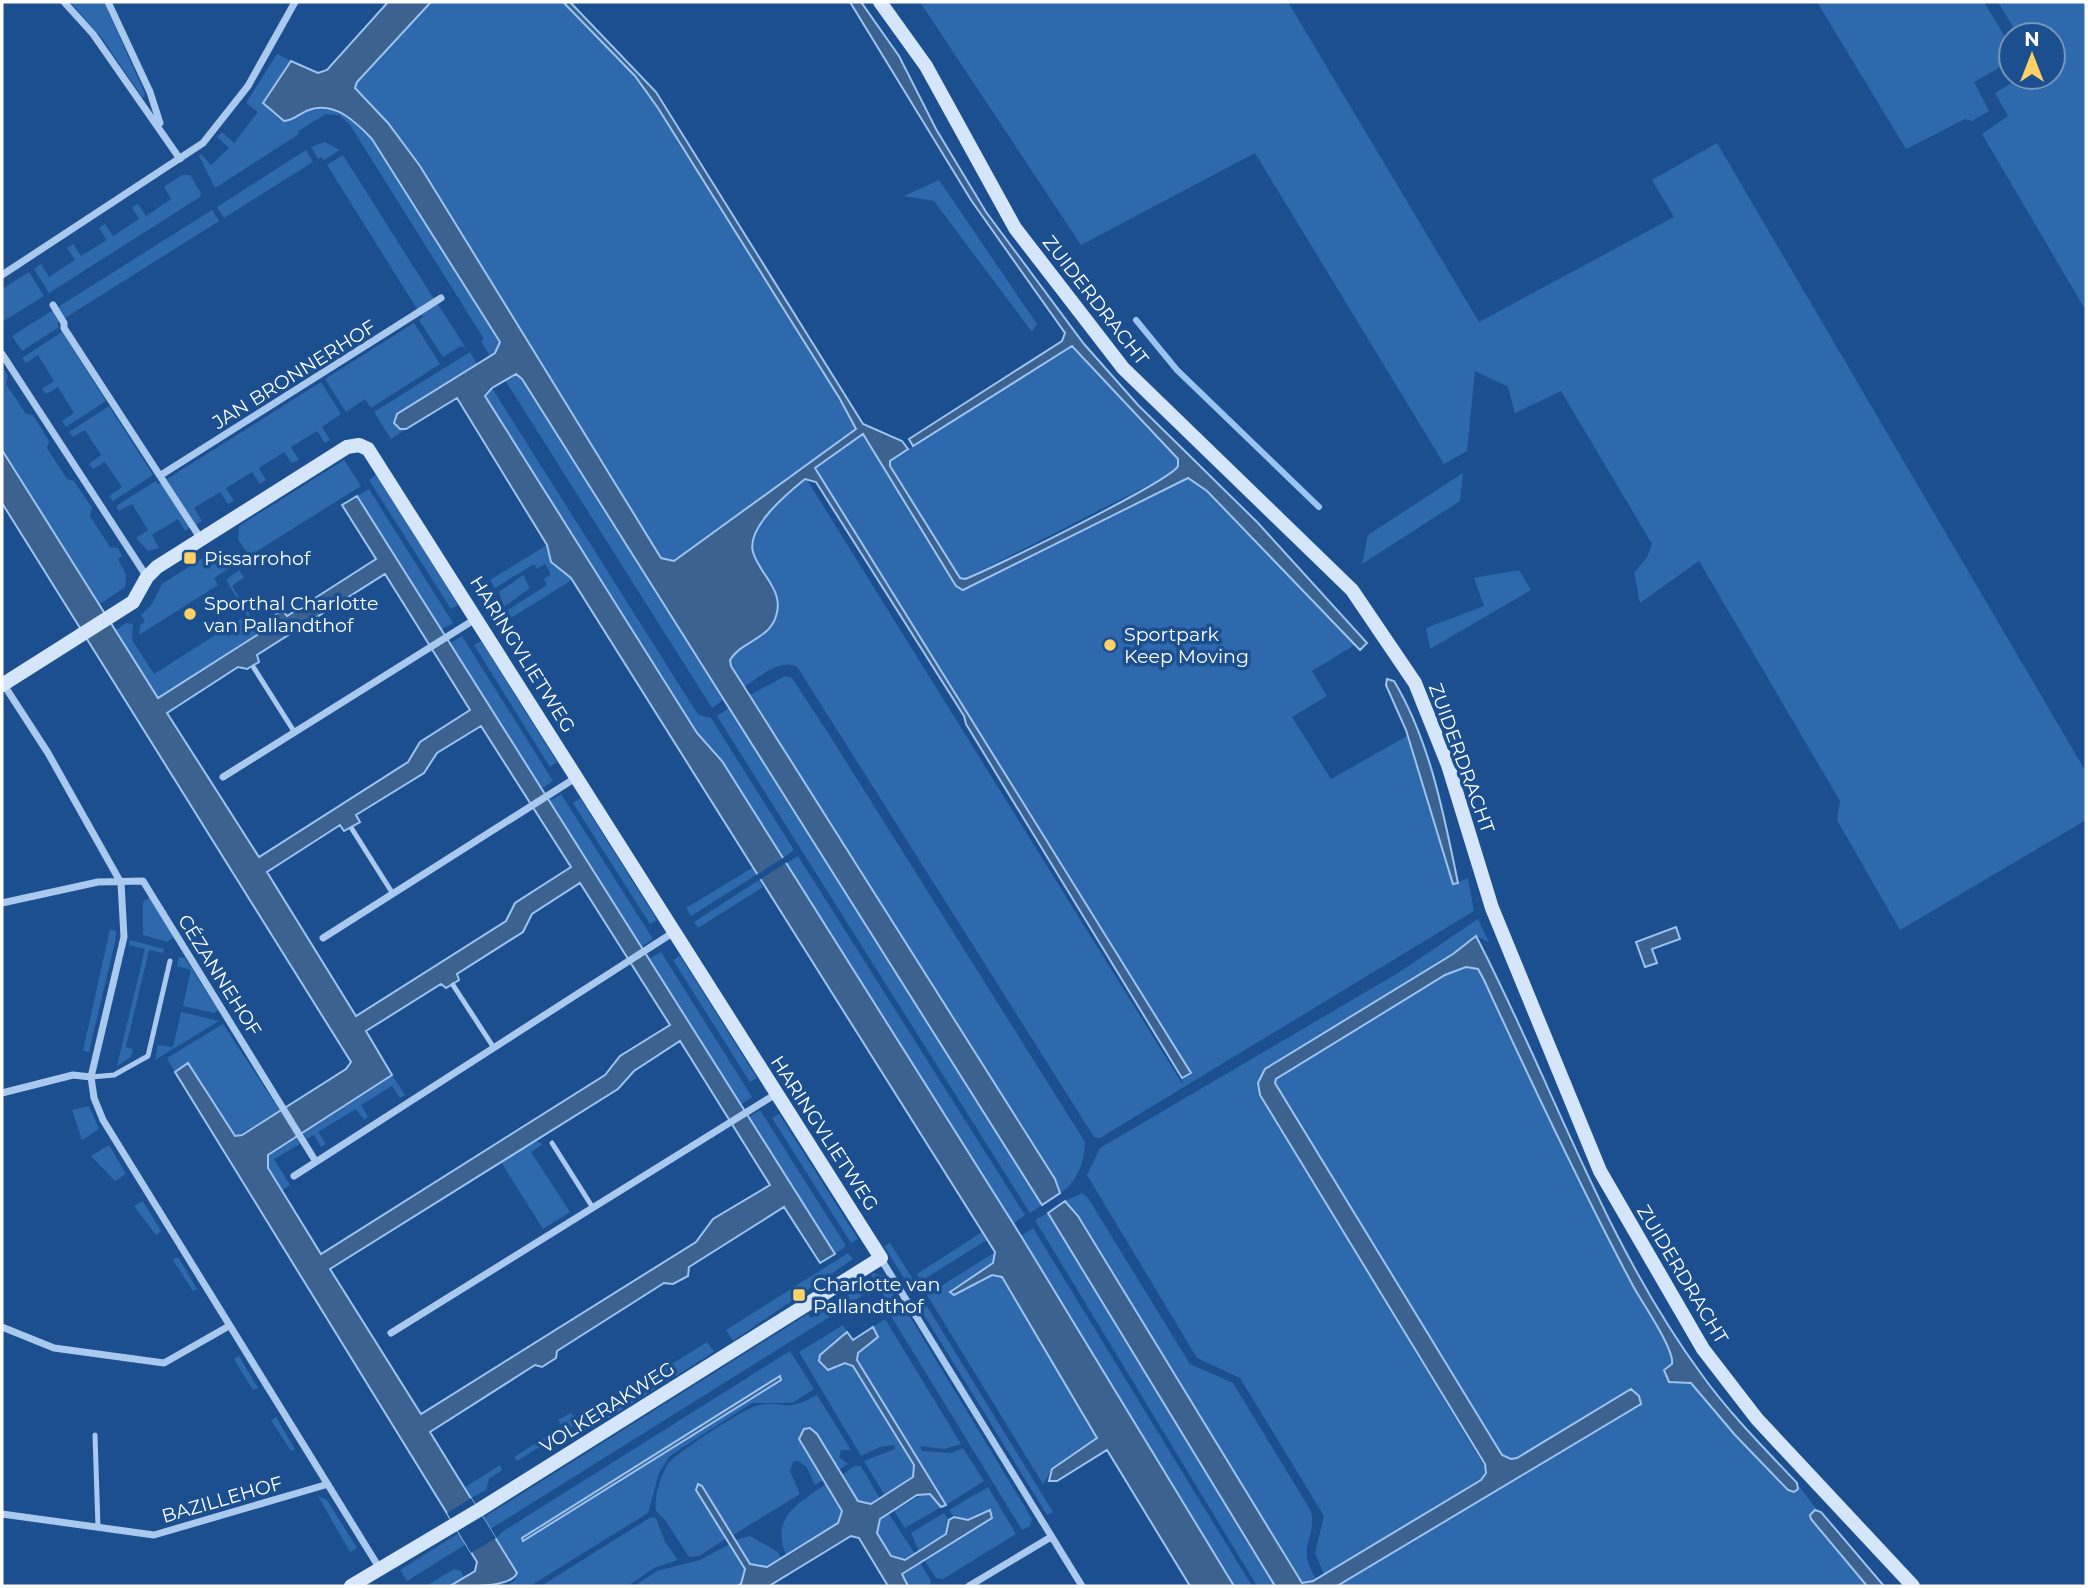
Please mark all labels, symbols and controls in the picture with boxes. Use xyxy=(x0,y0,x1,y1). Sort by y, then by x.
north arrow xyxy=(1997,21,2067,91)
text: N xyxy=(2024,28,2040,51)
street label: ZUIDERDRACHT xyxy=(1038,231,1153,370)
street label: JAN BRONNERHOF xyxy=(208,315,380,435)
place label: Pissarrohof xyxy=(204,547,312,570)
marker: Pissarrohof xyxy=(182,550,198,566)
street label: HARINGVLIETWEG xyxy=(465,572,580,737)
place label: Sporthal Charlotte van Pallandthof xyxy=(204,592,379,637)
marker: Sporthal Charlotte van Pallandthof xyxy=(182,606,198,622)
place label: Sportpark Keep Moving xyxy=(1124,623,1249,668)
marker: Sportpark Keep Moving xyxy=(1102,637,1118,653)
street label: ZUIDERDRACHT xyxy=(1424,680,1499,836)
street label: CÉZANNEHOF xyxy=(173,910,266,1040)
street label: HARINGVLIETWEG xyxy=(766,1051,883,1215)
street label: ZUIDERDRACHT xyxy=(1632,1201,1733,1348)
place label: Charlotte van Pallandthof xyxy=(813,1273,940,1318)
marker: Charlotte van Pallandthof xyxy=(791,1287,807,1303)
street label: VOLKERAKWEG xyxy=(536,1357,679,1458)
street label: BAZILLEHOF xyxy=(159,1471,285,1528)

